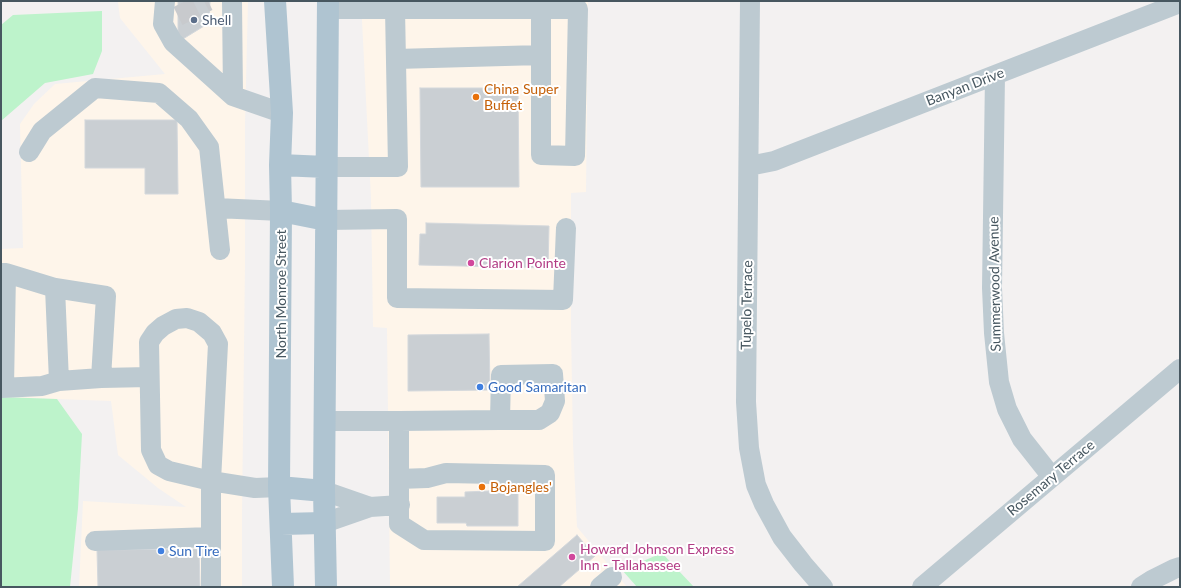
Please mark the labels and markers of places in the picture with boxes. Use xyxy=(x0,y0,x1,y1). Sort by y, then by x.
place label: Shell xyxy=(202,12,231,28)
marker: Shell xyxy=(189,15,199,25)
place label: China Super Buffet xyxy=(484,81,558,114)
marker: China Super Buffet xyxy=(471,92,481,102)
place label: Clarion Pointe xyxy=(479,255,566,271)
marker: Clarion Pointe xyxy=(466,258,476,268)
place label: Good Samaritan xyxy=(488,379,587,395)
marker: Good Samaritan xyxy=(475,382,485,392)
place label: Bojangles' xyxy=(490,479,552,495)
marker: Bojangles' xyxy=(477,482,487,492)
place label: Howard Johnson Express Inn - Tallahassee xyxy=(580,541,734,574)
place label: Sun Tire xyxy=(169,543,219,559)
marker: Sun Tire xyxy=(156,546,166,556)
marker: Howard Johnson Express Inn - Tallahassee xyxy=(567,552,577,562)

